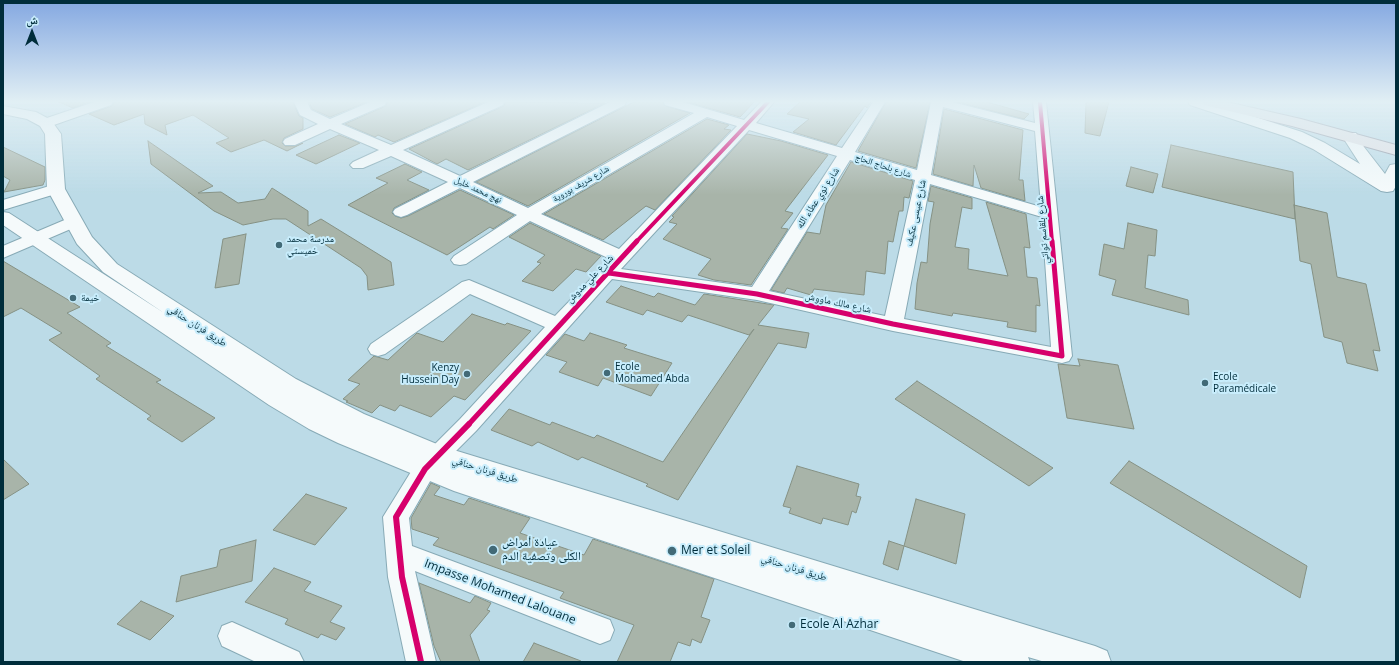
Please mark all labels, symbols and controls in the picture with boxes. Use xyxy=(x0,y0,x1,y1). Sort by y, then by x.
north arrow xyxy=(12,12,52,52)
text: ش xyxy=(26,12,38,27)
street label: شارع بلحاج الحاج xyxy=(854,152,912,180)
street label: شارع شريف بوروية xyxy=(551,163,611,205)
street label: شارع نوي عطاء الله xyxy=(794,165,842,231)
street label: نهج محمد خليل xyxy=(453,174,503,206)
street label: شارع عيسى عكيف xyxy=(903,179,929,247)
street label: شارع بلقاسم تواتي xyxy=(1034,195,1052,265)
place label: مدرسة محمد خميستي xyxy=(287,233,334,256)
marker: مدرسة محمد خميستي xyxy=(274,240,284,250)
street label: شارع علي مدوش xyxy=(564,252,616,306)
street label: شارع مالك ماووش xyxy=(804,290,872,316)
place label: خيمة xyxy=(81,292,100,304)
marker: خيمة xyxy=(68,293,78,303)
street label: طريق فرنان حنافي xyxy=(165,302,229,350)
place label: Ecole Mohamed Abda xyxy=(615,361,689,384)
place label: Kenzy Hussein Day xyxy=(401,362,459,386)
marker: Ecole Mohamed Abda xyxy=(602,368,612,378)
marker: Kenzy Hussein Day xyxy=(462,369,472,379)
place label: Ecole Paramédicale xyxy=(1213,371,1276,394)
marker: Ecole Paramédicale xyxy=(1200,378,1210,388)
street label: طريق فرنان حنافي xyxy=(451,454,519,486)
place label: عيادة أمراض الكلى وتصفية الدم xyxy=(502,536,581,564)
marker: عيادة أمراض الكلى وتصفية الدم xyxy=(487,544,499,556)
place label: Mer et Soleil xyxy=(681,544,750,558)
marker: Mer et Soleil xyxy=(666,545,678,557)
street label: طريق فرنان حنافي xyxy=(760,552,828,584)
street label: Impasse Mohamed Lalouane xyxy=(422,556,578,628)
place label: Ecole Al Azhar xyxy=(800,618,878,632)
marker: Ecole Al Azhar xyxy=(787,620,797,630)

